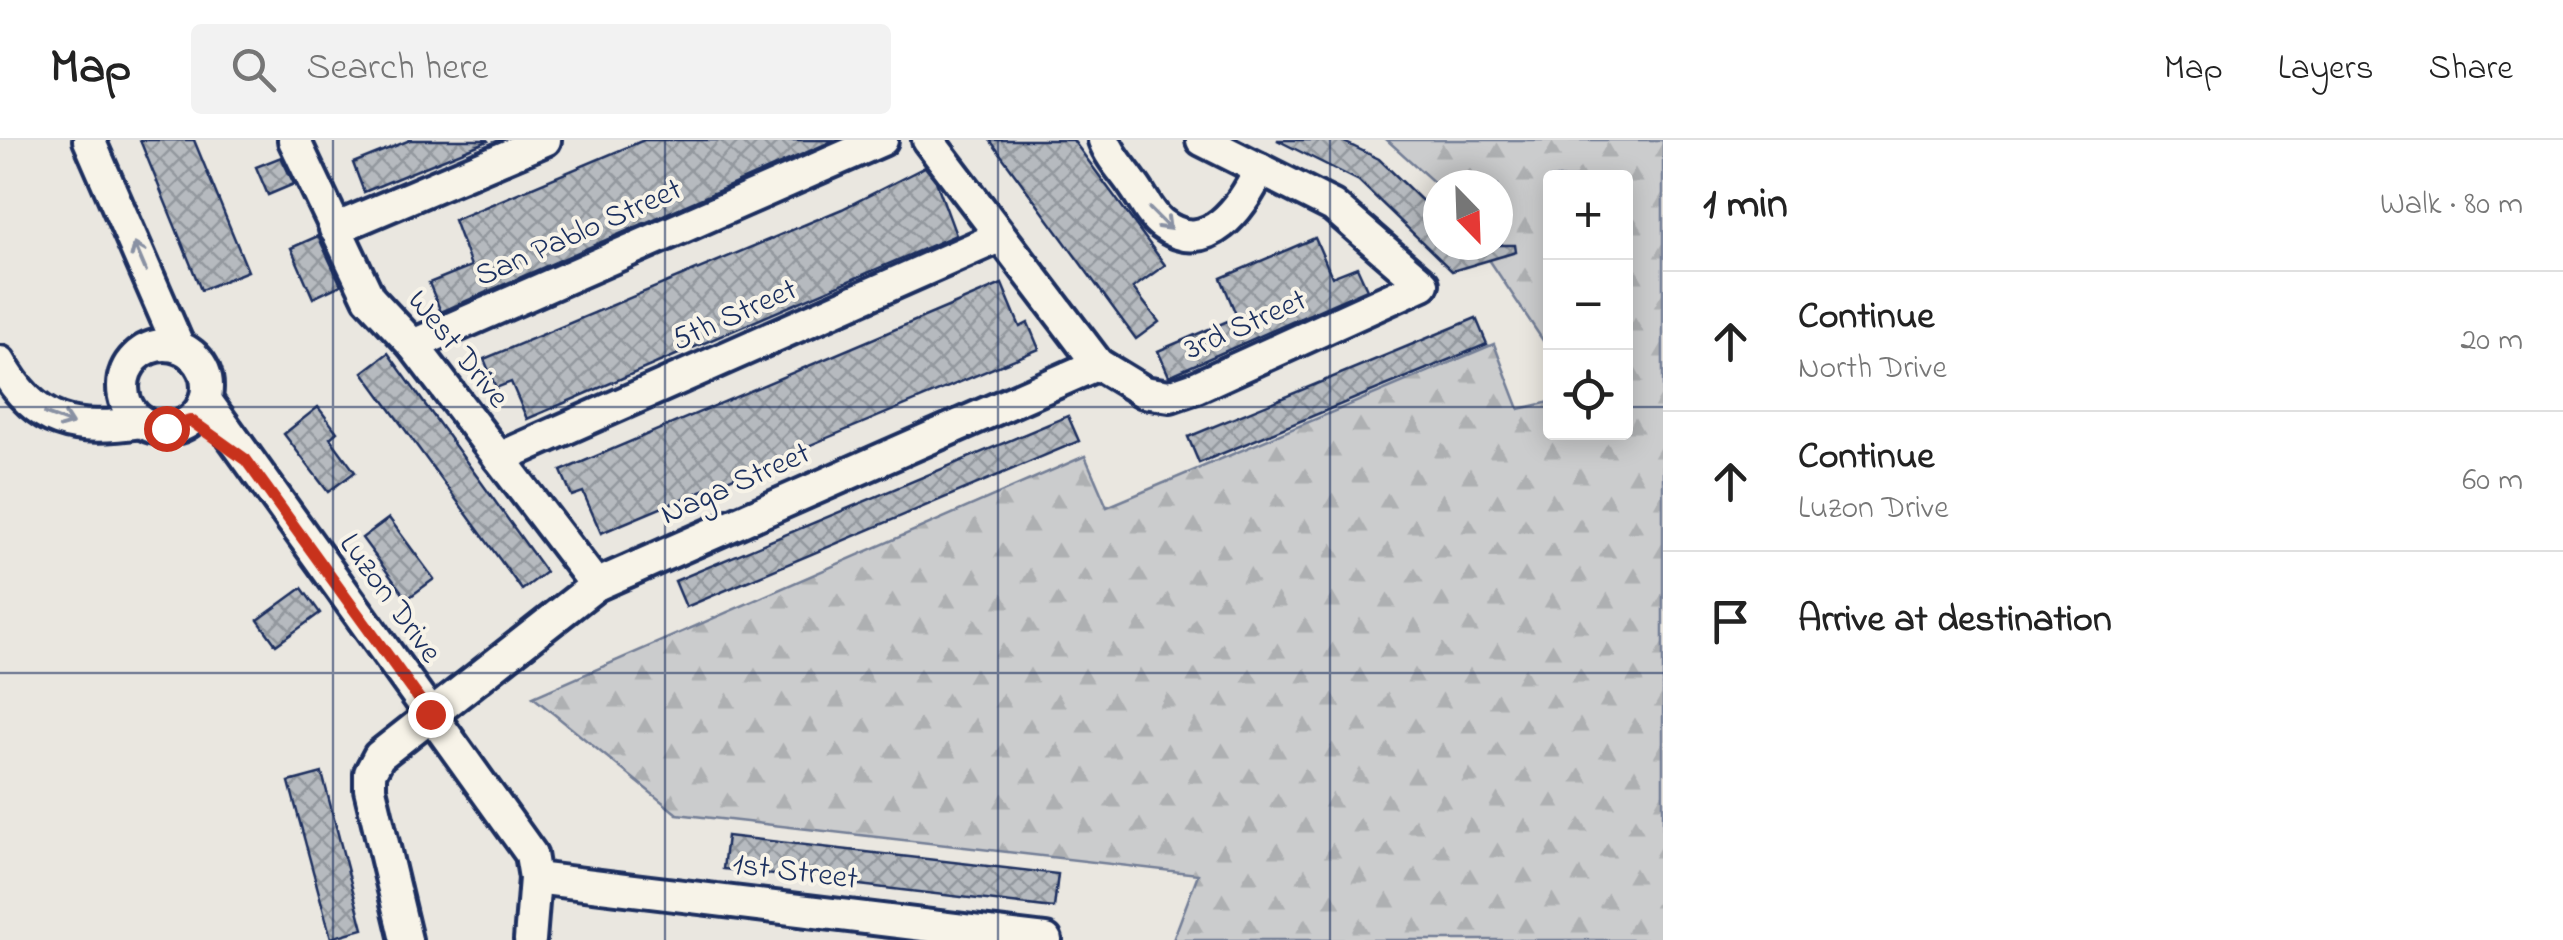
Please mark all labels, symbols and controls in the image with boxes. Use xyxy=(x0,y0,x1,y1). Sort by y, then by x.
search box xyxy=(191,24,891,114)
text: Map xyxy=(50,34,131,104)
text: Search here xyxy=(306,41,488,97)
icon: search xyxy=(226,42,281,97)
text: Map xyxy=(2164,44,2223,95)
text: Layers xyxy=(2278,44,2373,95)
text: Share xyxy=(2428,44,2513,95)
street label: San Pablo Street xyxy=(468,167,690,301)
north arrow xyxy=(1423,170,1513,260)
map controls xyxy=(1543,170,1633,440)
button: + xyxy=(1543,170,1633,260)
text: 1 min xyxy=(1703,175,1788,236)
text: Walk · 80 m xyxy=(2380,182,2523,229)
one-way arrow xyxy=(1147,206,1172,231)
one-way arrow xyxy=(130,242,148,273)
button: − xyxy=(1543,260,1633,350)
street label: 5th Street xyxy=(665,267,805,364)
street label: 3rd Street xyxy=(1177,278,1315,374)
street label: West Drive xyxy=(394,280,520,420)
text: Continue xyxy=(1798,290,1934,346)
icon: ahead xyxy=(1703,314,1758,369)
text: 20 m xyxy=(2460,318,2523,365)
text: North Drive xyxy=(1798,346,1947,393)
button: locate xyxy=(1543,350,1633,440)
route start xyxy=(144,406,190,452)
one-way arrow xyxy=(44,411,74,429)
text: Continue xyxy=(1798,430,1934,486)
street label: Naga Street xyxy=(654,431,819,539)
icon: ahead xyxy=(1703,454,1758,509)
text: 60 m xyxy=(2462,458,2523,505)
text: Luzon Drive xyxy=(1798,486,1949,533)
street label: Luzon Drive xyxy=(326,524,453,674)
text: Arrive at destination xyxy=(1798,593,2112,649)
icon: arrive xyxy=(1703,594,1758,649)
route end xyxy=(408,692,454,738)
street label: 1st Street xyxy=(730,842,861,904)

